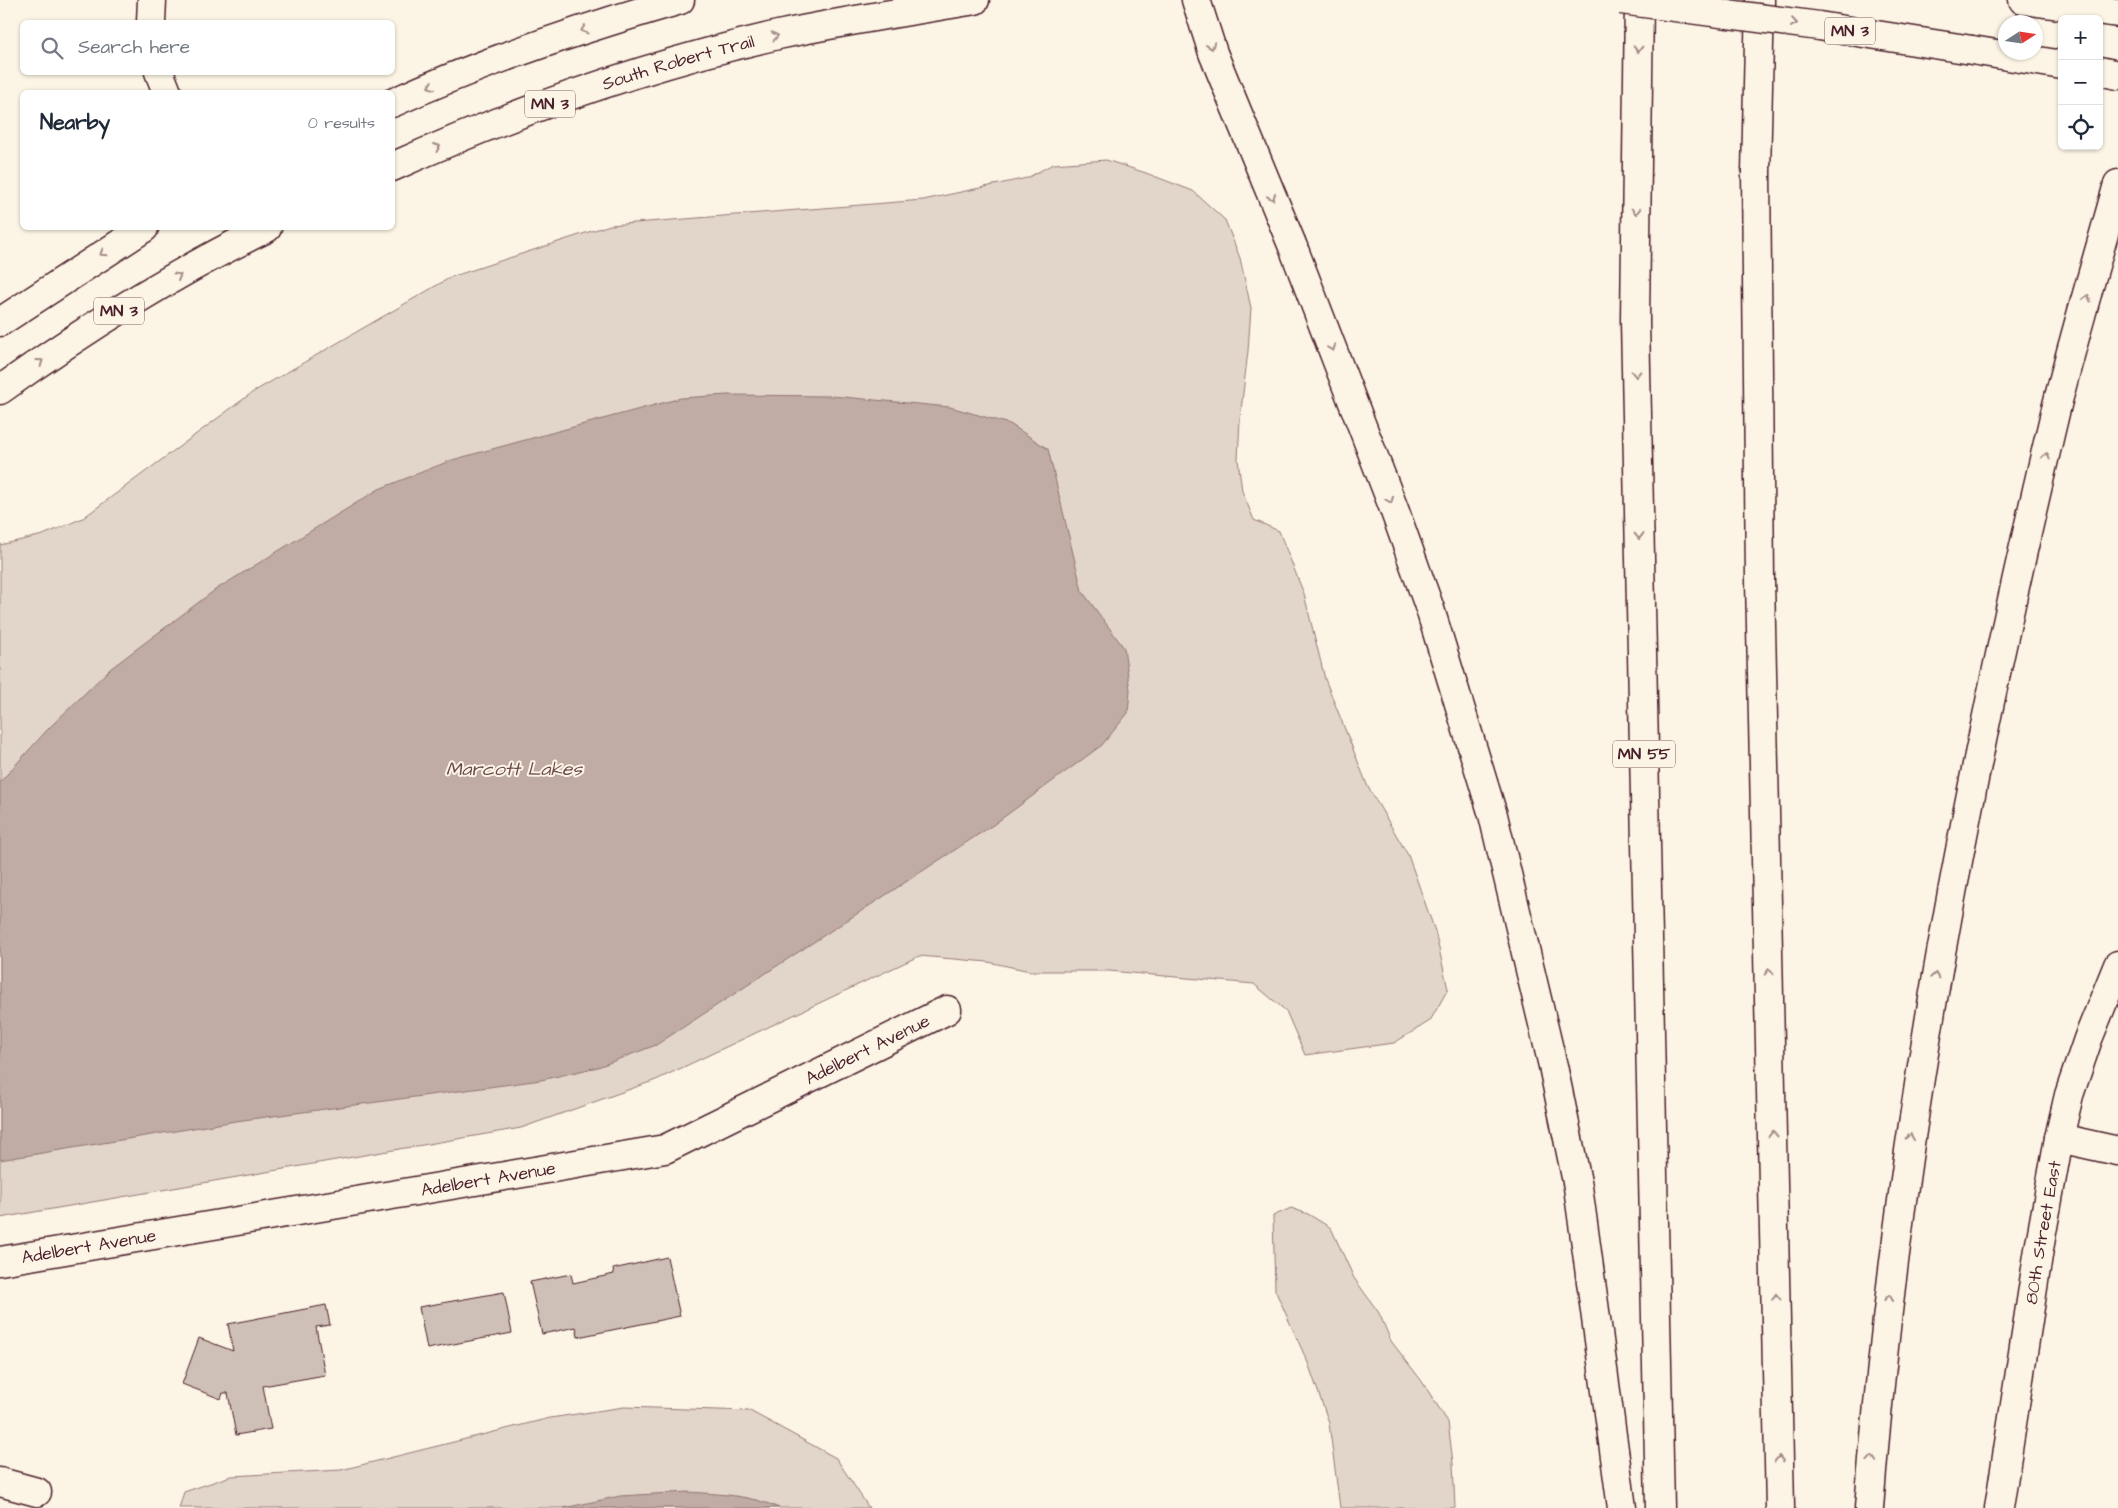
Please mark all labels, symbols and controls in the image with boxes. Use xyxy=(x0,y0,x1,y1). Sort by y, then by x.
north arrow xyxy=(1998,15,2043,60)
map controls xyxy=(2058,15,2103,150)
button: + xyxy=(2058,15,2103,60)
one-way arrow xyxy=(1790,17,1798,28)
road number: MN 3 xyxy=(1825,18,1875,44)
search box xyxy=(20,20,395,75)
one-way arrow xyxy=(580,24,589,34)
street label: South Robert Trail xyxy=(599,29,757,96)
one-way arrow xyxy=(771,31,780,42)
icon: search xyxy=(38,34,66,62)
text: Search here xyxy=(78,34,190,61)
one-way arrow xyxy=(1205,42,1215,50)
one-way arrow xyxy=(1633,45,1643,53)
button: − xyxy=(2058,60,2103,105)
one-way arrow xyxy=(427,80,436,90)
road number: MN 3 xyxy=(525,90,575,118)
button: locate xyxy=(2058,105,2103,150)
text: Nearby xyxy=(40,108,110,137)
text: 0 results xyxy=(308,112,375,134)
one-way arrow xyxy=(432,142,441,153)
one-way arrow xyxy=(1266,192,1277,201)
one-way arrow xyxy=(1631,208,1641,215)
one-way arrow xyxy=(99,247,108,256)
one-way arrow xyxy=(172,273,181,283)
one-way arrow xyxy=(2081,295,2091,303)
road number: MN 3 xyxy=(94,298,144,324)
one-way arrow xyxy=(1326,343,1336,352)
one-way arrow xyxy=(34,359,44,368)
one-way arrow xyxy=(1631,370,1641,378)
one-way arrow xyxy=(2040,451,2050,460)
one-way arrow xyxy=(1384,495,1394,503)
one-way arrow xyxy=(1634,532,1645,540)
road number: MN 55 xyxy=(1613,741,1675,768)
water label: Marcott Lakes xyxy=(446,756,583,783)
one-way arrow xyxy=(1764,968,1774,976)
one-way arrow xyxy=(1930,972,1940,981)
street label: Adelbert Avenue xyxy=(801,1008,934,1091)
one-way arrow xyxy=(1767,1130,1778,1138)
one-way arrow xyxy=(1904,1132,1914,1141)
street label: Adelbert Avenue xyxy=(419,1155,558,1202)
street label: 80th Street East xyxy=(2018,1158,2067,1306)
street label: Adelbert Avenue xyxy=(20,1222,158,1270)
one-way arrow xyxy=(1771,1293,1781,1300)
one-way arrow xyxy=(1883,1293,1894,1301)
one-way arrow xyxy=(1774,1455,1784,1463)
one-way arrow xyxy=(1867,1455,1878,1463)

